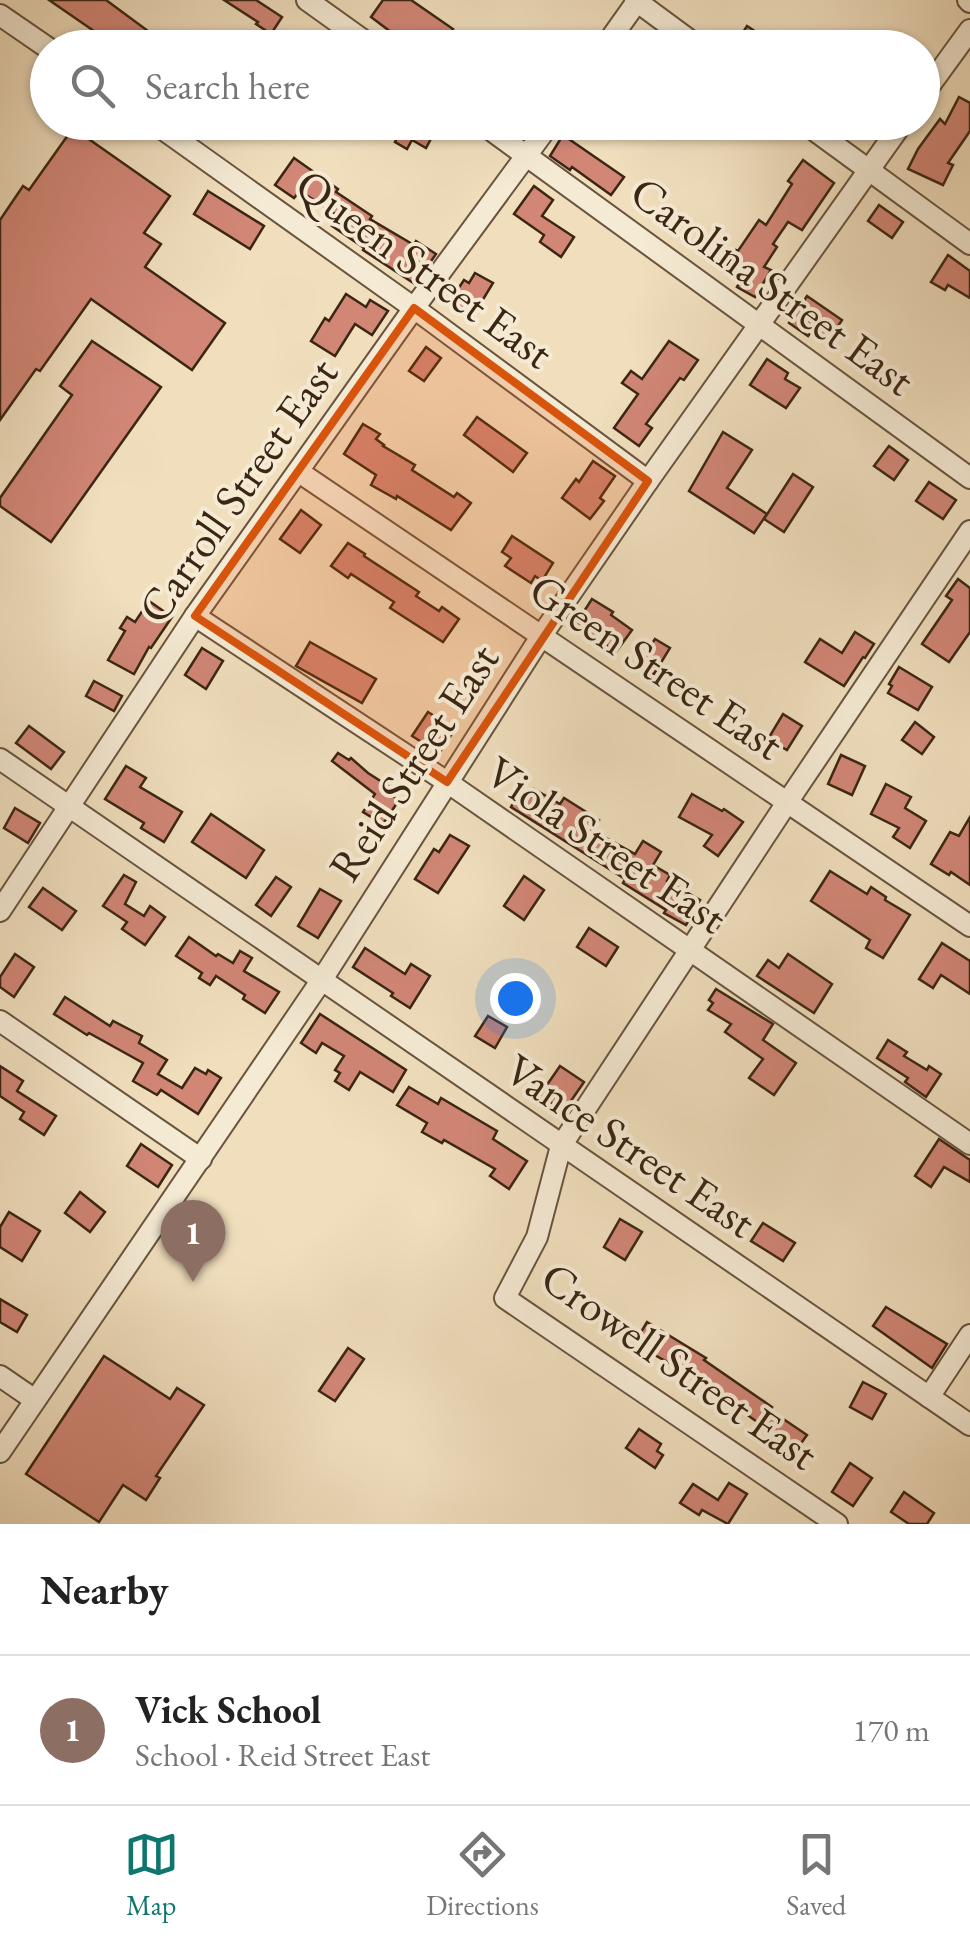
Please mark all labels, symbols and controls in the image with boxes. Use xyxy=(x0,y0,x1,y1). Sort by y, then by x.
search box xyxy=(30,30,940,140)
icon: search xyxy=(65,58,120,113)
text: Search here xyxy=(145,61,310,110)
street label: Queen Street East xyxy=(285,155,565,381)
street label: Carolina Street East xyxy=(619,162,927,408)
street label: Carroll Street East xyxy=(124,346,350,634)
street label: Green Street East xyxy=(519,560,795,772)
street label: Reid Street East xyxy=(315,632,511,892)
street label: Viola Street East xyxy=(475,742,739,946)
your location xyxy=(490,973,541,1024)
street label: Vance Street East xyxy=(495,1040,767,1250)
pin: 1 xyxy=(160,1200,226,1282)
street label: Crowell Street East xyxy=(530,1248,830,1482)
text: Nearby xyxy=(40,1562,169,1617)
text: Vick School xyxy=(135,1685,321,1734)
text: 1 xyxy=(64,1709,81,1751)
text: 170 m xyxy=(853,1709,930,1751)
text: School · Reid Street East xyxy=(135,1734,430,1776)
tab: Map xyxy=(124,1827,179,1923)
tab: Directions xyxy=(426,1827,539,1923)
tab: Saved xyxy=(786,1827,846,1923)

